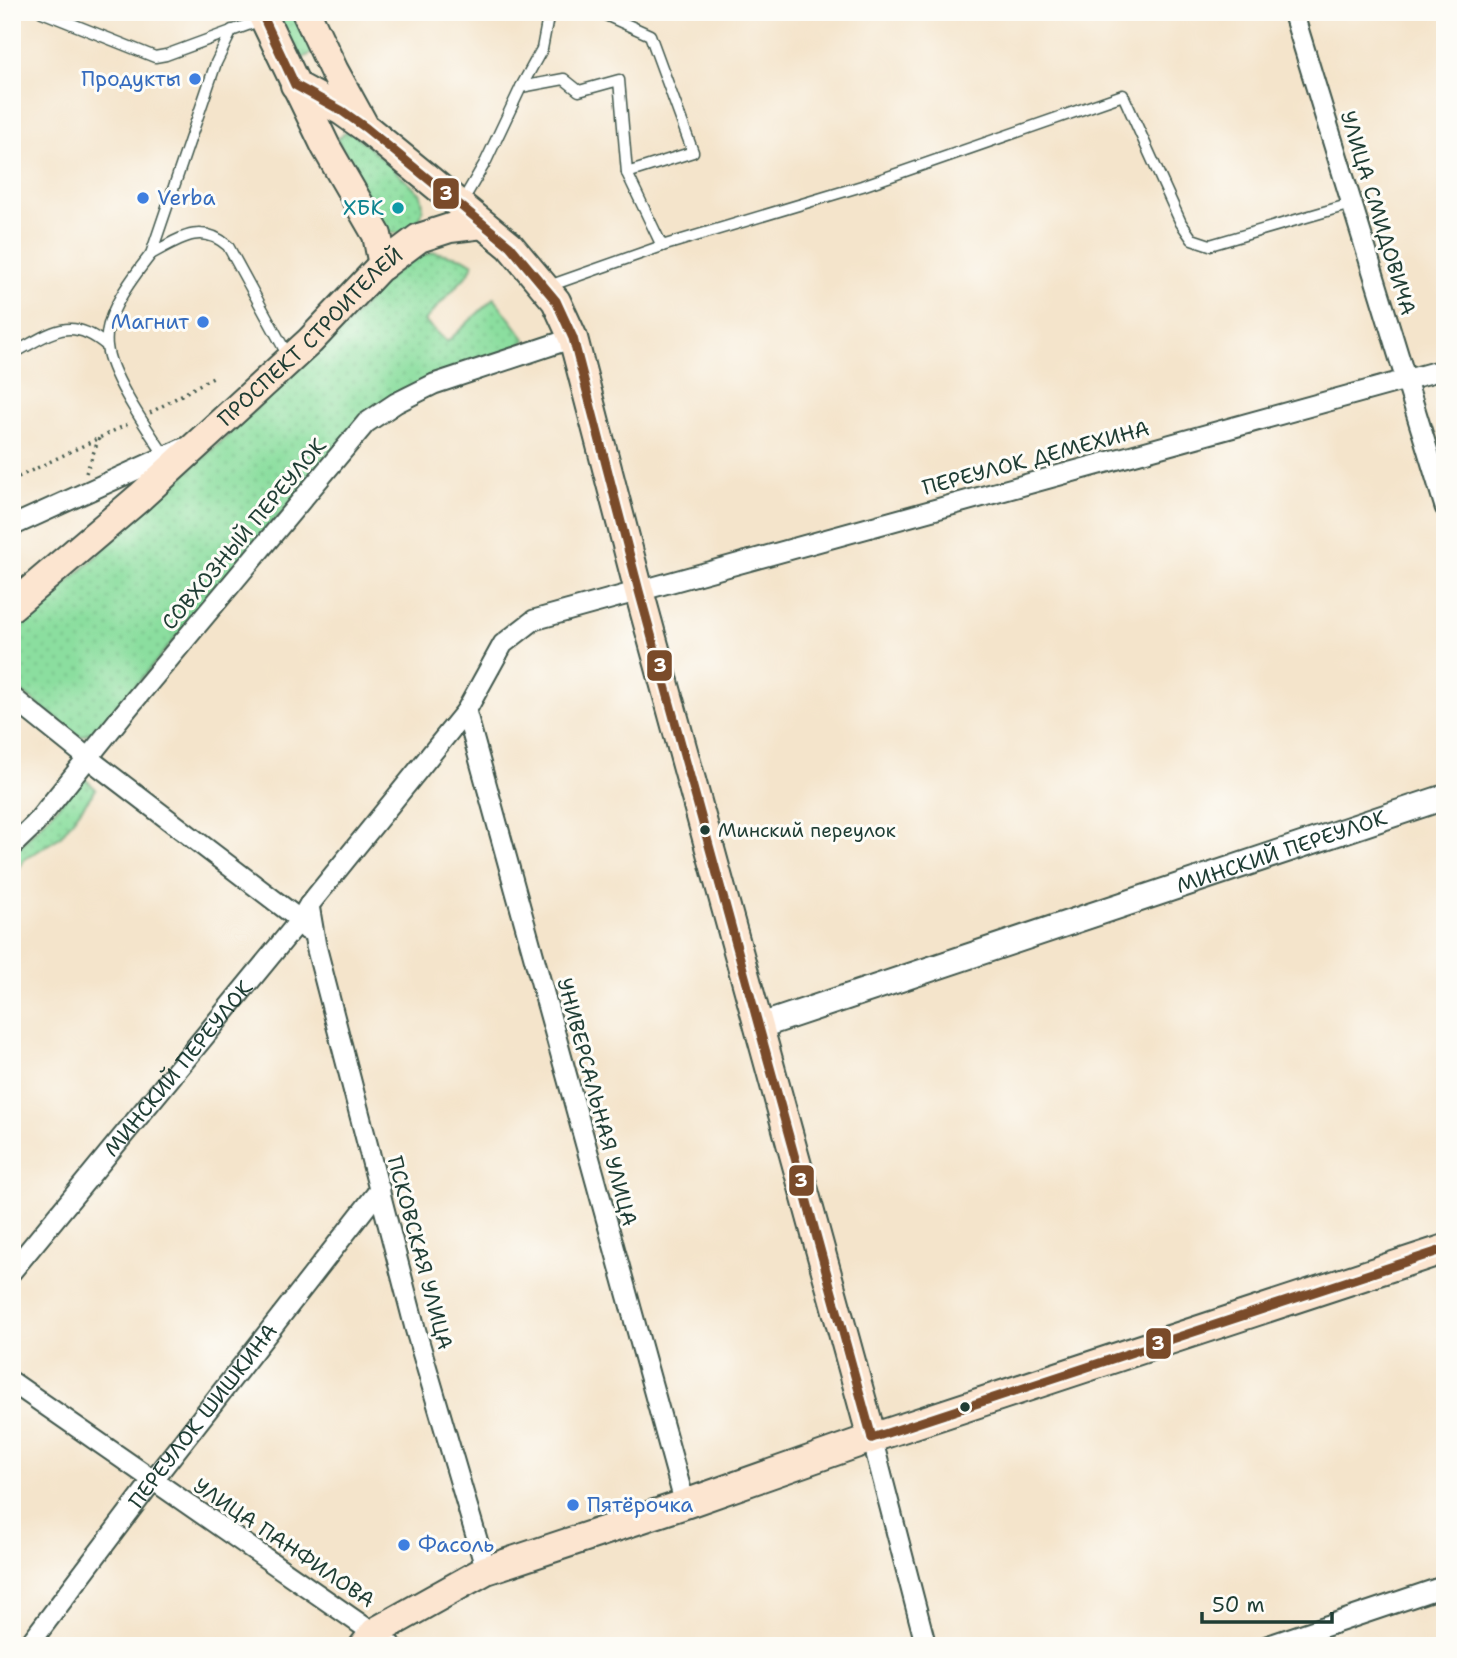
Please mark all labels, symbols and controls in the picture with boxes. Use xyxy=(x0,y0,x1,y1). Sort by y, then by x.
place label: Продукты xyxy=(81,65,181,93)
marker: Продукты xyxy=(187,71,203,87)
street label: УЛИЦА СМИДОВИЧА xyxy=(1334,107,1422,319)
line badge: 3 xyxy=(432,177,460,210)
text: 3 xyxy=(439,181,453,206)
place label: Verba xyxy=(157,184,216,212)
marker: Verba xyxy=(135,190,151,206)
place label: ХБК xyxy=(343,194,384,222)
marker: ХБК xyxy=(390,200,406,216)
street label: ПРОСПЕКТ СТРОИТЕЛЕЙ xyxy=(212,241,408,433)
place label: Магнит xyxy=(111,308,189,336)
marker: Магнит xyxy=(195,314,211,330)
street label: ПЕРЕУЛОК ДЕМЕХИНА xyxy=(919,414,1153,502)
street label: СОВХОЗНЫЙ ПЕРЕУЛОК xyxy=(155,432,333,636)
line badge: 3 xyxy=(646,649,673,682)
text: 3 xyxy=(653,653,667,678)
street label: МИНСКИЙ ПЕРЕУЛОК xyxy=(1173,803,1391,900)
place label: Минский переулок xyxy=(718,818,896,843)
marker: Минский переулок xyxy=(698,823,712,837)
street label: МИНСКИЙ ПЕРЕУЛОК xyxy=(97,974,259,1163)
street label: УНИВЕРСАЛЬНАЯ УЛИЦА xyxy=(550,975,644,1229)
street label: ПСКОВСКАЯ УЛИЦА xyxy=(381,1153,459,1353)
line badge: 3 xyxy=(788,1164,815,1197)
text: 3 xyxy=(794,1168,808,1193)
street label: ПЕРЕУЛОК ШИШКИНА xyxy=(122,1318,284,1514)
line badge: 3 xyxy=(1145,1327,1172,1360)
text: 3 xyxy=(1151,1331,1165,1356)
unlabelled marker xyxy=(958,1400,972,1414)
street label: УЛИЦА ПАНФИЛОВА xyxy=(188,1472,380,1614)
place label: Пятёрочка xyxy=(587,1491,693,1519)
marker: Пятёрочка xyxy=(565,1497,581,1513)
place label: Фасоль xyxy=(418,1531,494,1559)
marker: Фасоль xyxy=(396,1537,412,1553)
scale bar xyxy=(1202,1581,1331,1625)
text: 50 m xyxy=(1212,1591,1265,1619)

